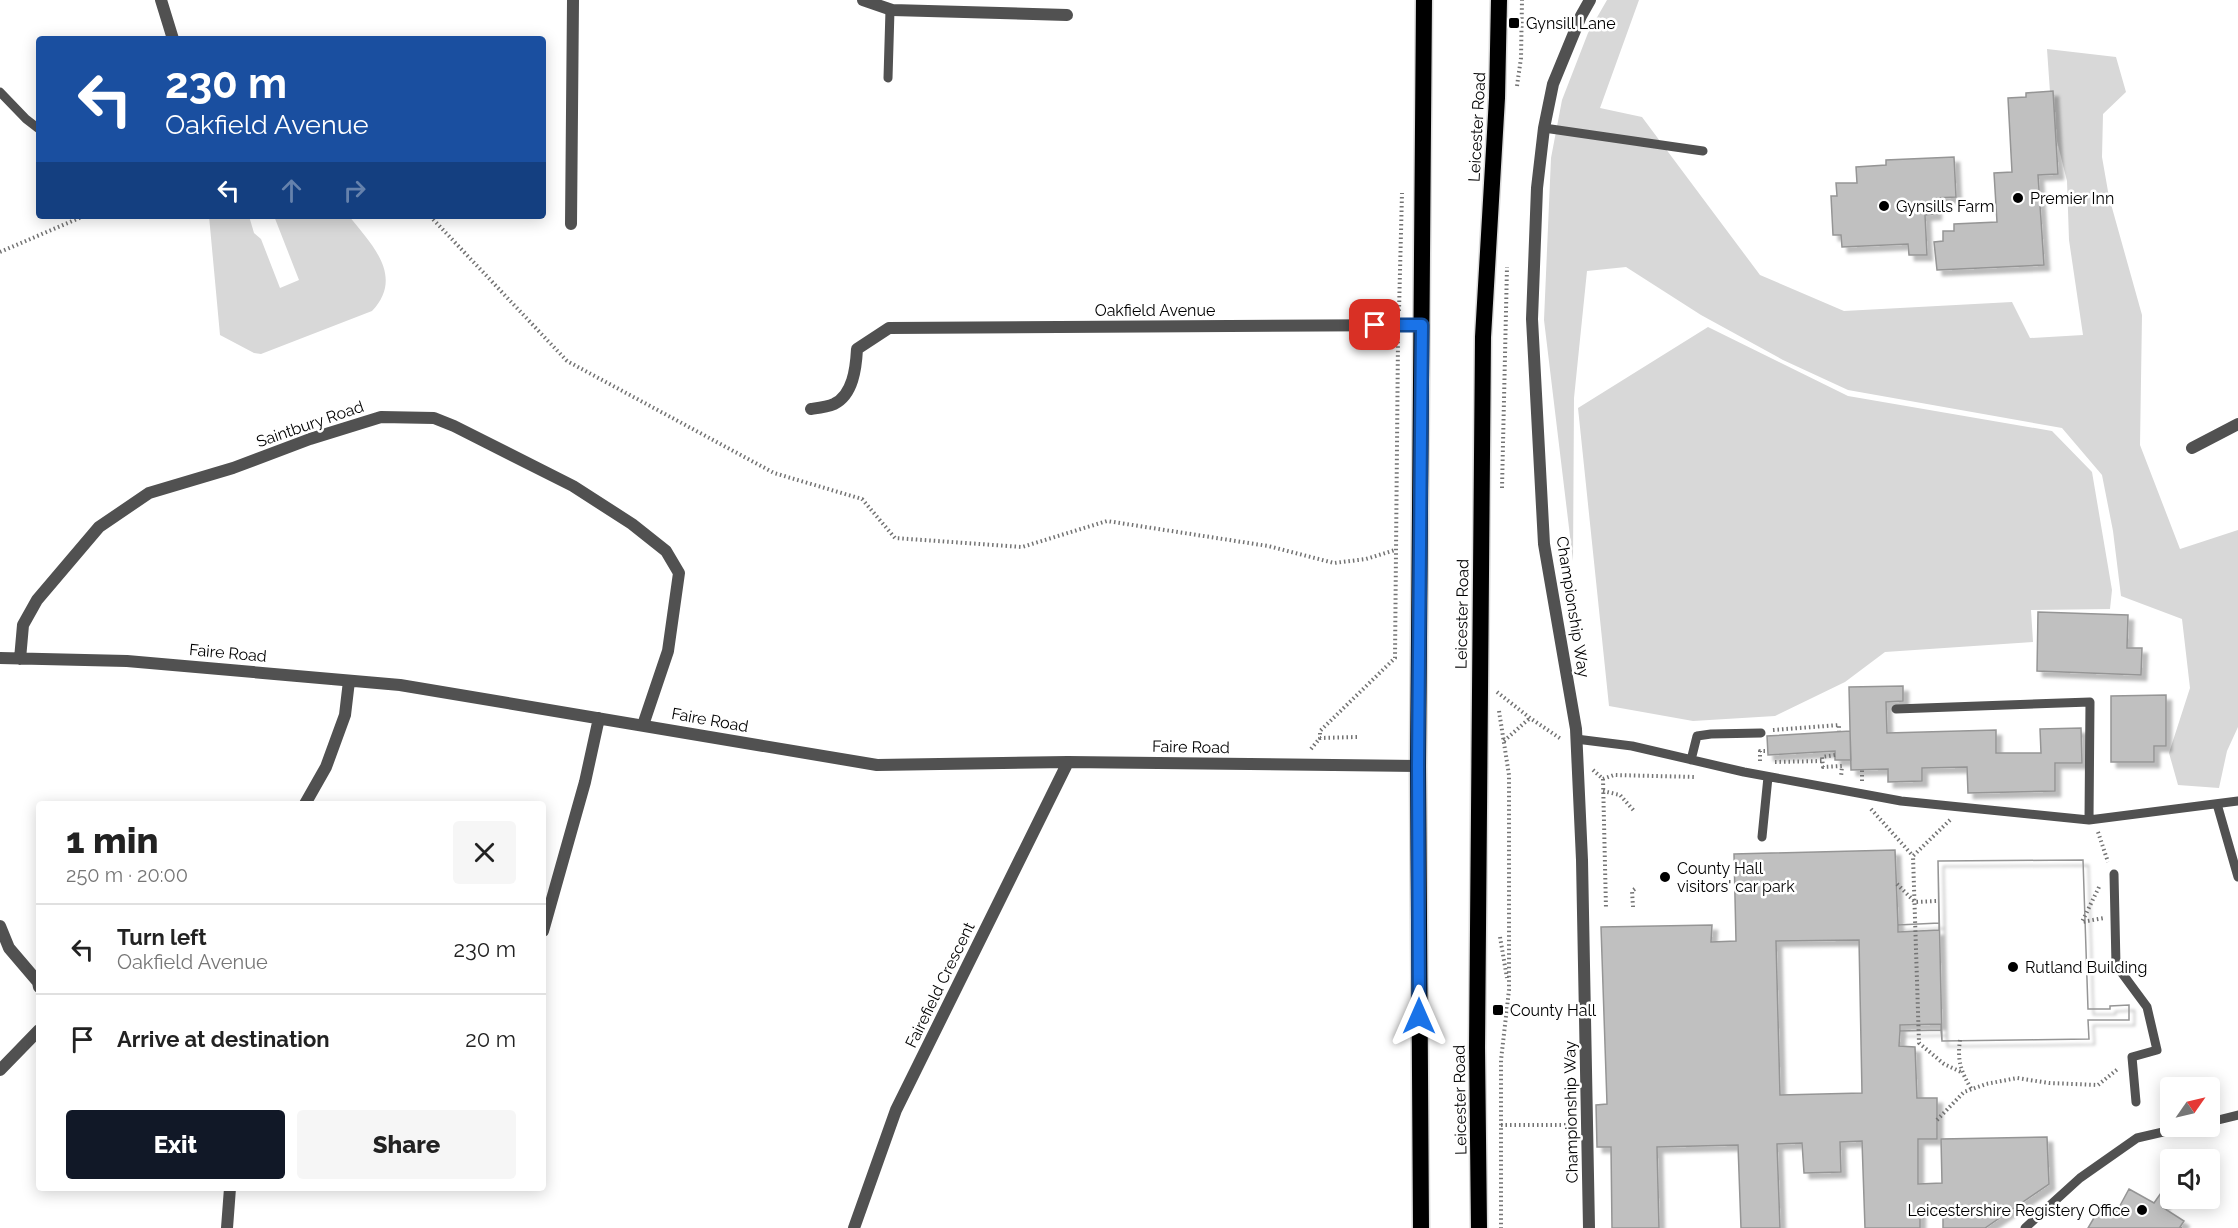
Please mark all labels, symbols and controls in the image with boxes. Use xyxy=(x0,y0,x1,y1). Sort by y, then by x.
place label: Gynsill Lane xyxy=(1526,14,1616,33)
marker: Gynsill Lane xyxy=(1507,16,1521,30)
text: 230 m xyxy=(165,59,287,108)
icon: left xyxy=(66,60,144,138)
street label: Leicester Road xyxy=(1465,71,1489,183)
text: Oakfield Avenue xyxy=(165,109,369,140)
icon: left xyxy=(212,174,245,207)
icon: ahead xyxy=(275,174,308,207)
icon: right xyxy=(338,174,371,207)
place label: Premier Inn xyxy=(2030,189,2114,208)
marker: Premier Inn xyxy=(2011,191,2025,205)
place label: Gynsills Farm xyxy=(1896,197,1994,216)
marker: Gynsills Farm xyxy=(1877,199,1891,213)
pin xyxy=(1349,299,1400,350)
street label: Oakfield Avenue xyxy=(1095,301,1215,320)
icon: arrive xyxy=(1358,308,1391,341)
street label: Saintbury Road xyxy=(254,397,366,451)
street label: Championship Way xyxy=(1552,535,1594,679)
street label: Leicester Road xyxy=(1452,559,1472,669)
street label: Faire Road xyxy=(188,640,268,666)
street label: Faire Road xyxy=(670,704,750,736)
street label: Faire Road xyxy=(1152,737,1230,757)
text: 1 min xyxy=(66,819,158,861)
button: close xyxy=(453,821,516,884)
place label: County Hall visitors' car park xyxy=(1677,859,1795,896)
text: 250 m · 20:00 xyxy=(66,863,188,887)
marker: County Hall visitors' car park xyxy=(1658,870,1672,884)
street label: Fairefield Crescent xyxy=(901,919,979,1051)
text: Turn left xyxy=(117,924,207,950)
icon: left xyxy=(66,933,99,966)
text: 230 m xyxy=(453,936,516,962)
text: Oakfield Avenue xyxy=(117,950,268,974)
place label: Rutland Building xyxy=(2025,958,2147,977)
marker: Rutland Building xyxy=(2006,960,2020,974)
position arrow xyxy=(1387,984,1451,1048)
place label: County Hall xyxy=(1510,1001,1597,1020)
marker: County Hall xyxy=(1491,1003,1505,1017)
icon: arrive xyxy=(66,1023,99,1056)
text: Arrive at destination xyxy=(117,1026,330,1052)
text: 20 m xyxy=(465,1026,516,1052)
street label: Championship Way xyxy=(1560,1040,1582,1184)
street label: Leicester Road xyxy=(1450,1045,1470,1155)
north arrow xyxy=(2160,1077,2220,1137)
map controls xyxy=(2160,1077,2220,1209)
button: Exit xyxy=(66,1110,285,1179)
button: Share xyxy=(297,1110,516,1179)
button: sound xyxy=(2160,1149,2220,1209)
place label: Leicestershire Registery Office xyxy=(1907,1201,2130,1220)
marker: Leicestershire Registery Office xyxy=(2135,1203,2149,1217)

